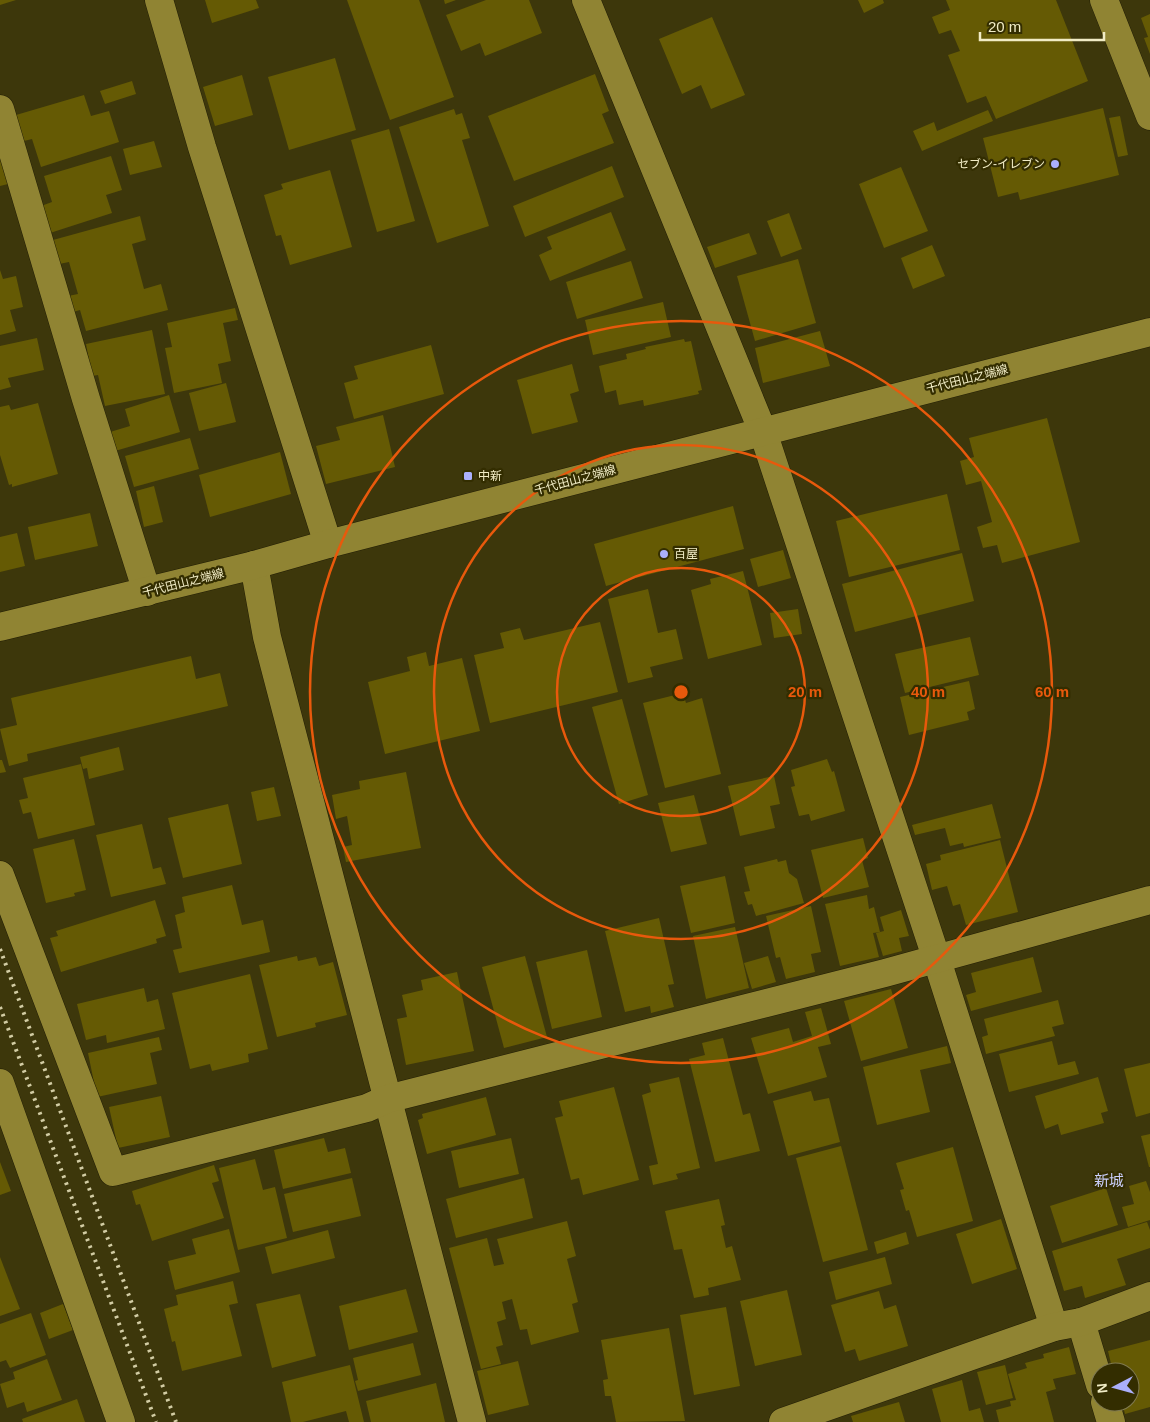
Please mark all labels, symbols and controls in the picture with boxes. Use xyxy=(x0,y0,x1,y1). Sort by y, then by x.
scale bar xyxy=(980,10,1104,42)
text: 20 m xyxy=(988,18,1021,35)
place label: セブン-イレブン xyxy=(957,157,1045,171)
marker: セブン-イレブン xyxy=(1049,158,1061,170)
street label: 千代田山之端線 xyxy=(925,362,1009,396)
street label: 千代田山之端線 xyxy=(533,462,617,498)
place label: 中新 xyxy=(478,469,502,483)
marker: 中新 xyxy=(462,470,474,482)
place label: 百屋 xyxy=(674,547,698,561)
marker: 百屋 xyxy=(658,548,670,560)
street label: 千代田山之端線 xyxy=(141,566,225,600)
centre of rings xyxy=(672,683,690,701)
text: 20 m xyxy=(788,683,822,700)
text: 40 m xyxy=(911,683,945,700)
text: 60 m xyxy=(1035,683,1069,700)
district label: 新城 xyxy=(1094,1172,1124,1189)
north arrow xyxy=(1090,1362,1140,1412)
text: N xyxy=(1094,1382,1111,1394)

